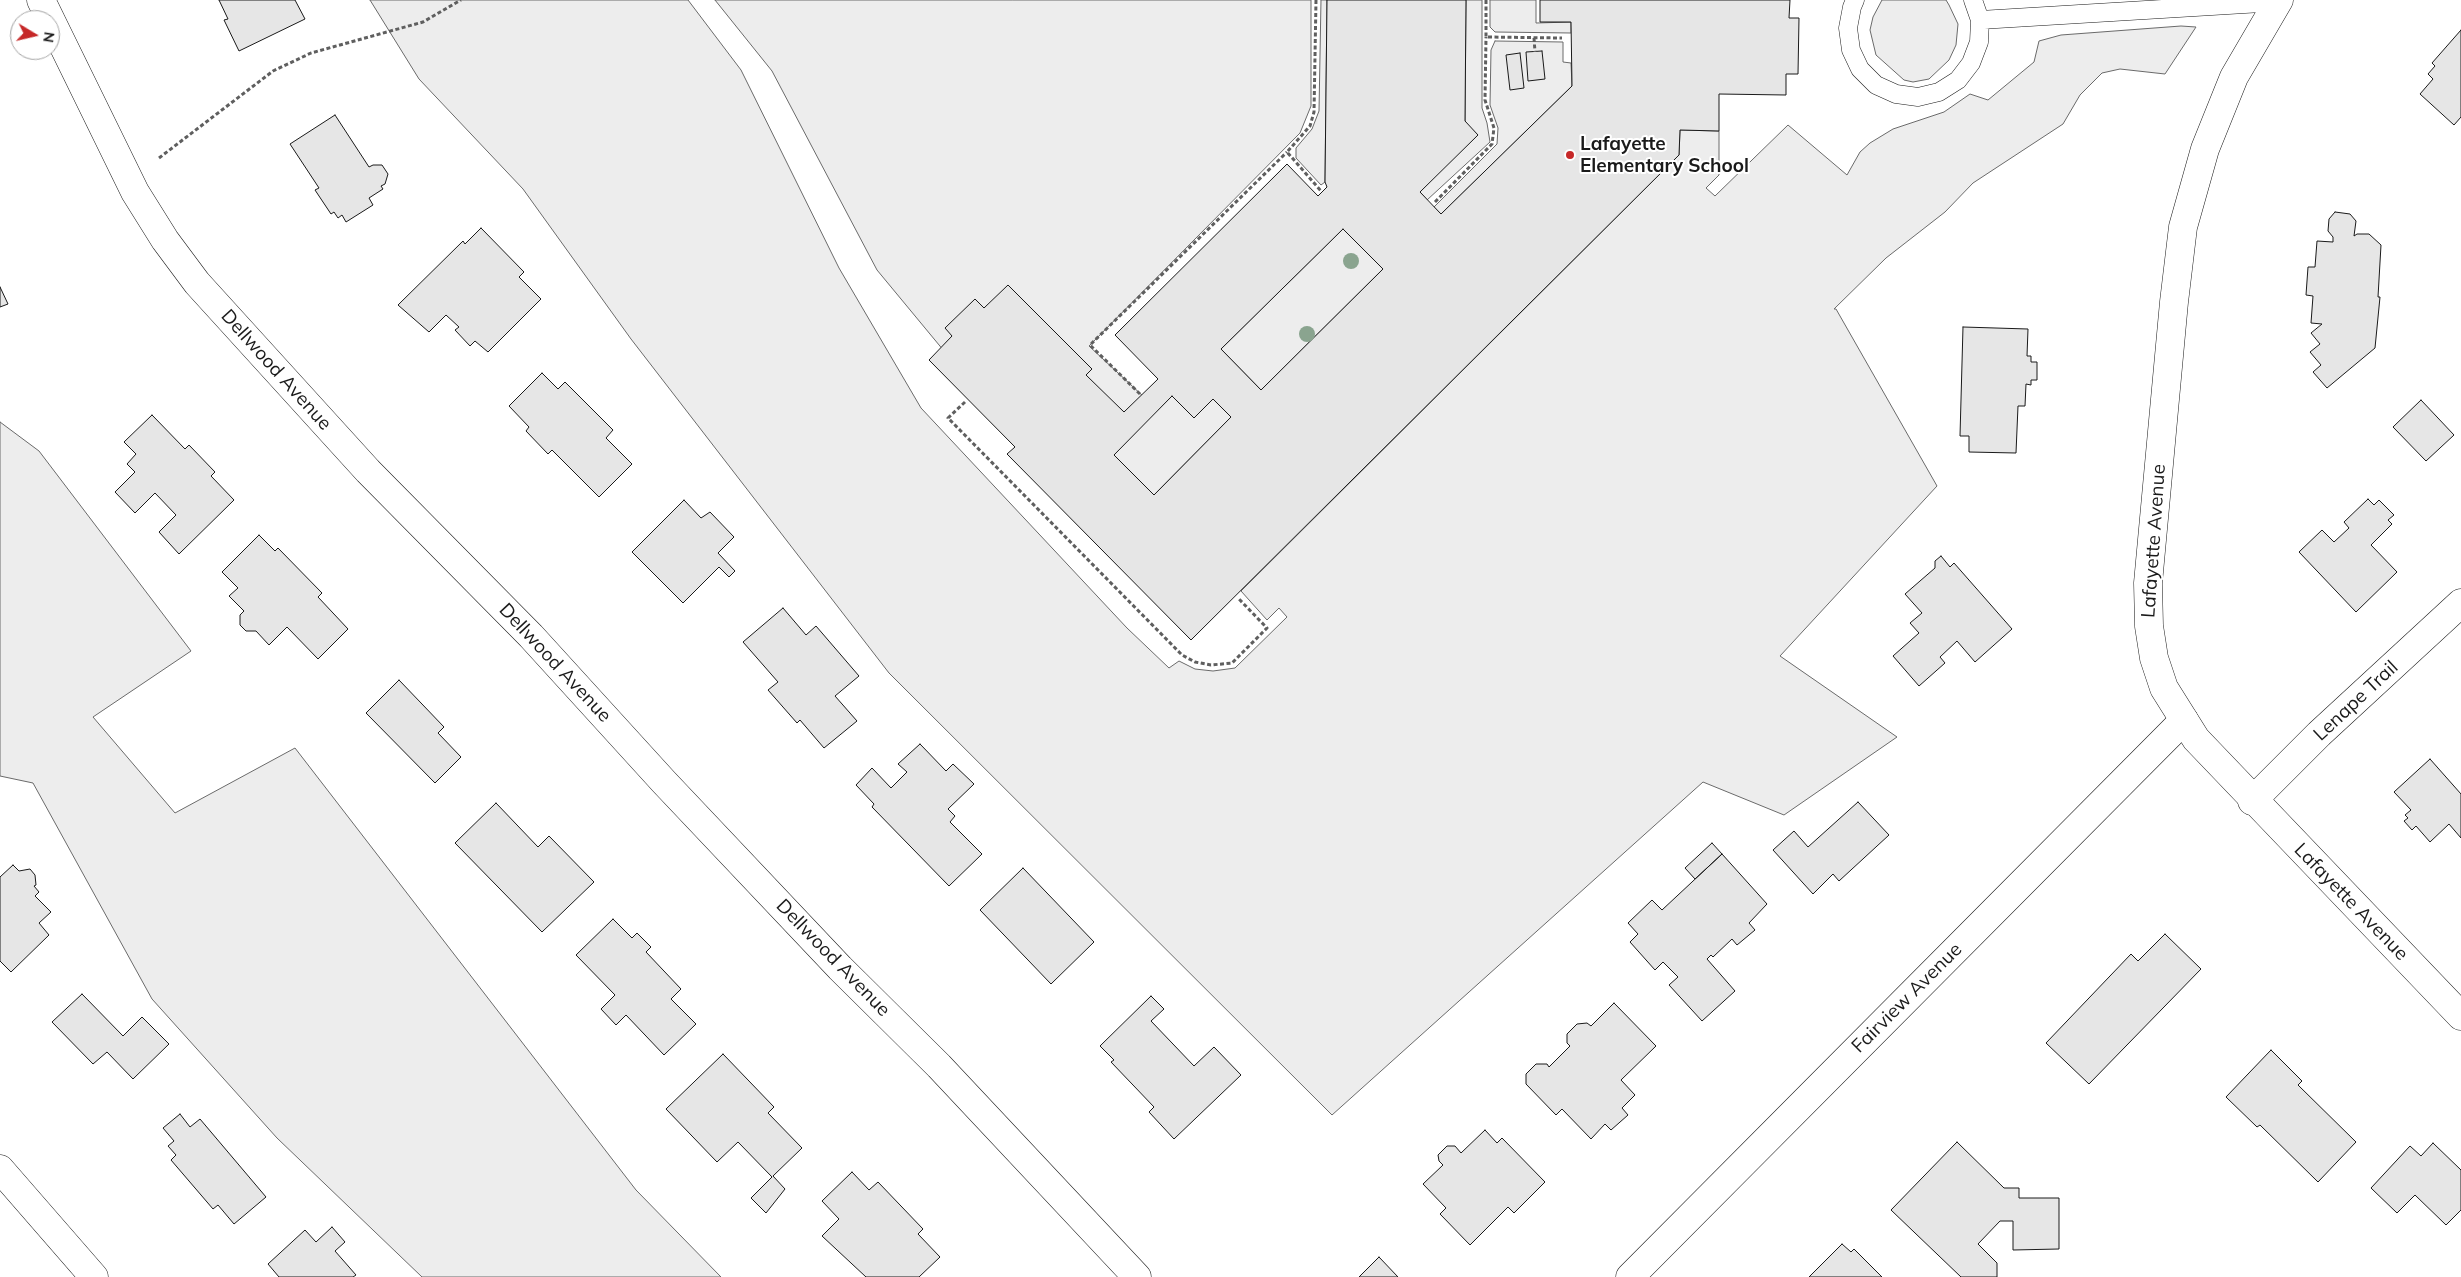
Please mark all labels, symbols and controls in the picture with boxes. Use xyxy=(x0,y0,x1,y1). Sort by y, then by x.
north arrow xyxy=(10,10,60,60)
text: N xyxy=(39,31,59,44)
place label: Lafayette Elementary School xyxy=(1580,133,1749,177)
marker: Lafayette Elementary School xyxy=(1564,149,1576,161)
street label: Dellwood Avenue xyxy=(216,305,336,435)
street label: Lafayette Avenue xyxy=(2137,463,2171,619)
street label: Dellwood Avenue xyxy=(494,599,616,727)
street label: Lenape Trail xyxy=(2309,656,2403,746)
street label: Lafayette Avenue xyxy=(2289,839,2413,965)
street label: Dellwood Avenue xyxy=(771,895,895,1021)
street label: Fairview Avenue xyxy=(1847,938,1967,1058)

